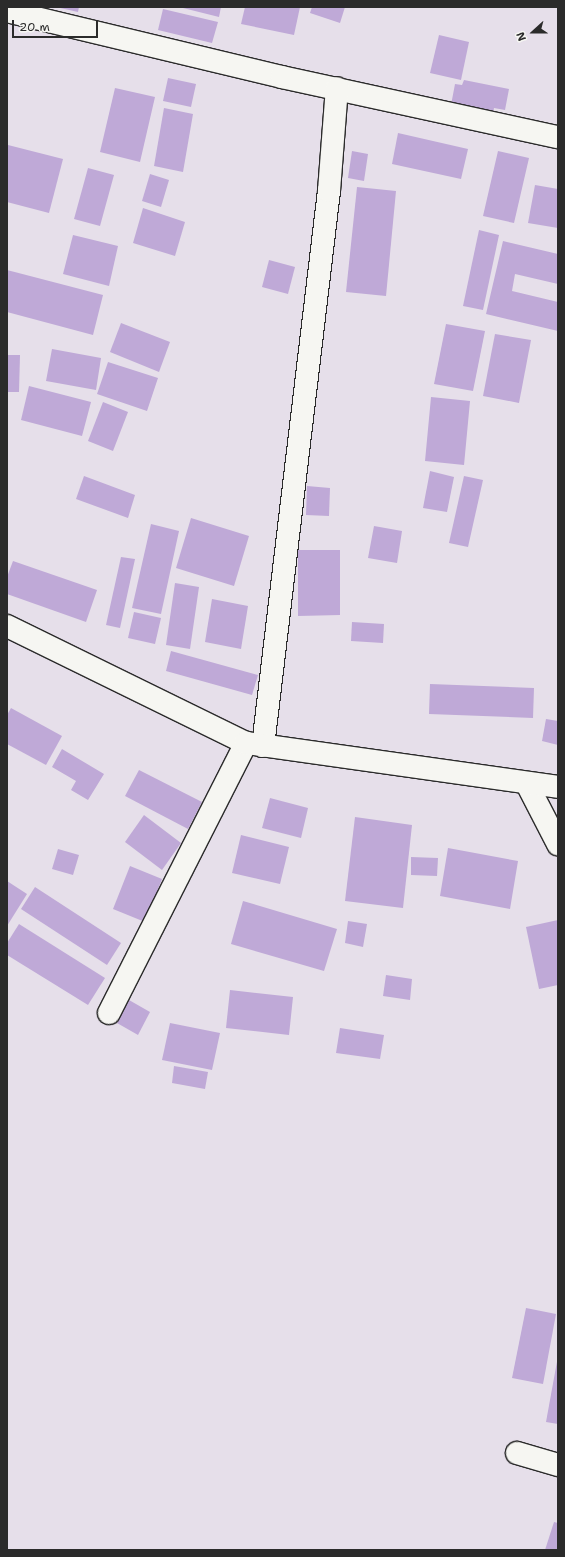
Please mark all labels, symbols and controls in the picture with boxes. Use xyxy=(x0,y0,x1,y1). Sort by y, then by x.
scale bar xyxy=(14,12,100,38)
north arrow xyxy=(513,12,553,52)
text: 20 m xyxy=(19,19,50,35)
text: N xyxy=(513,30,530,43)

